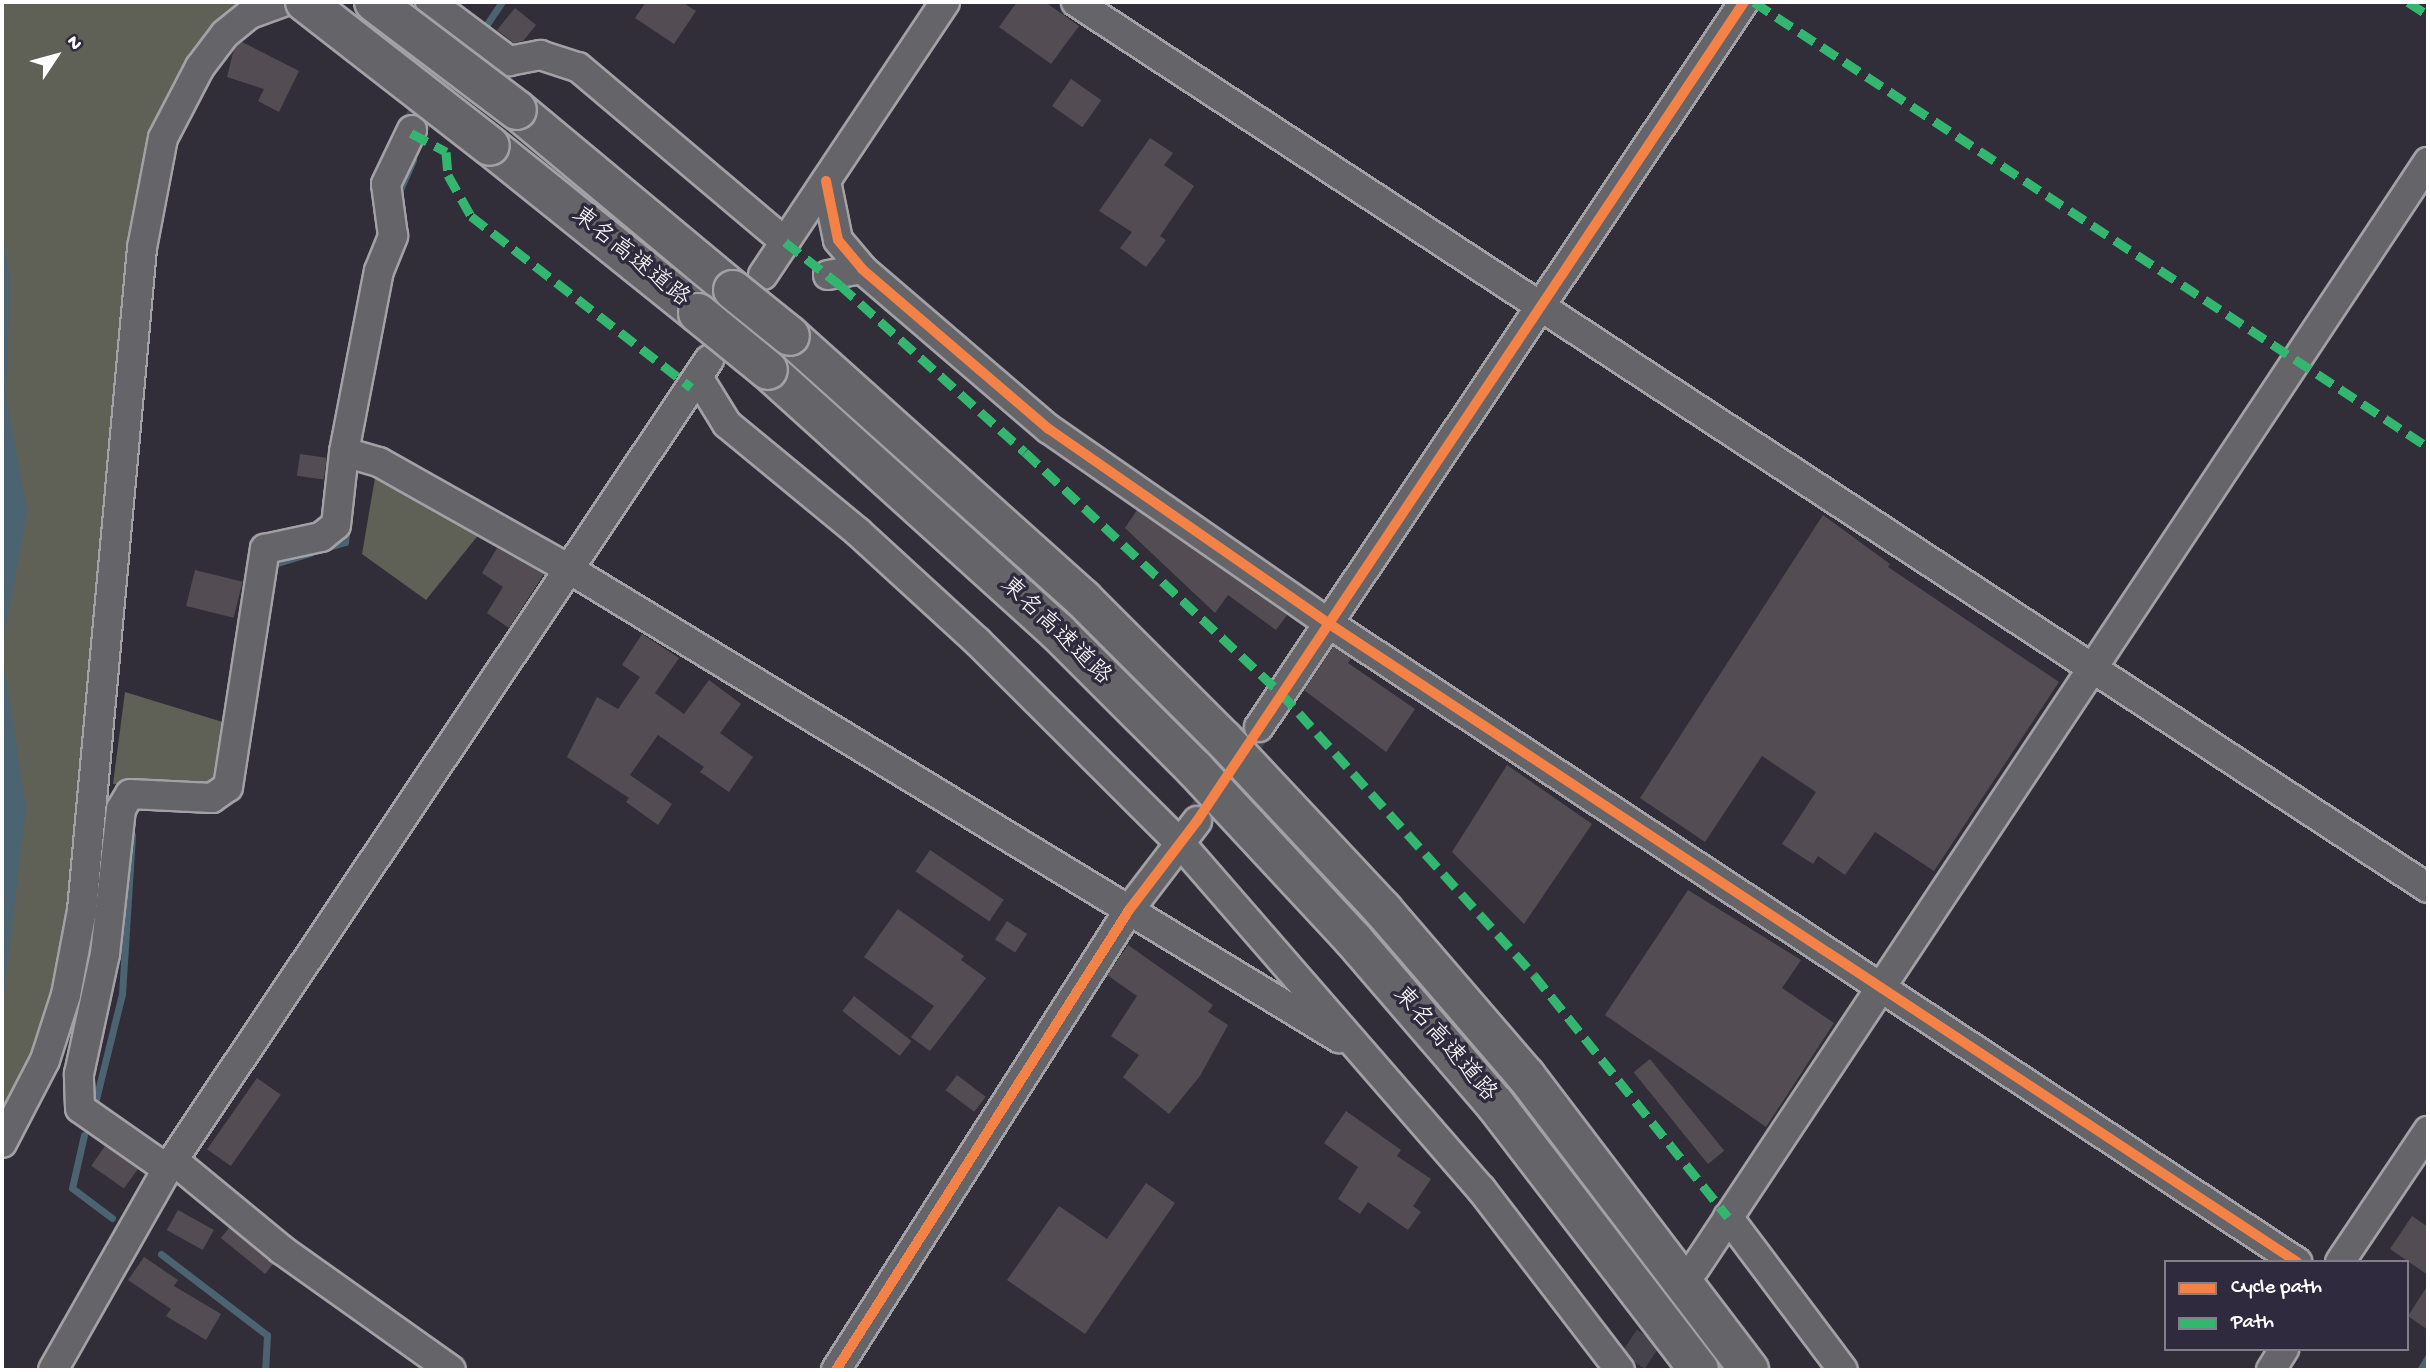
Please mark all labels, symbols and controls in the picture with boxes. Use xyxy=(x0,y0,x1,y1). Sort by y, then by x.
north arrow xyxy=(21,21,91,91)
text: N xyxy=(60,32,86,55)
street label: 東名高速道路 xyxy=(565,201,695,315)
street label: 東名高速道路 xyxy=(993,572,1117,692)
street label: 東名高速道路 xyxy=(1386,981,1502,1109)
legend xyxy=(2164,1260,2409,1351)
text: Cycle path xyxy=(2231,1276,2322,1301)
text: Path xyxy=(2231,1311,2274,1336)

